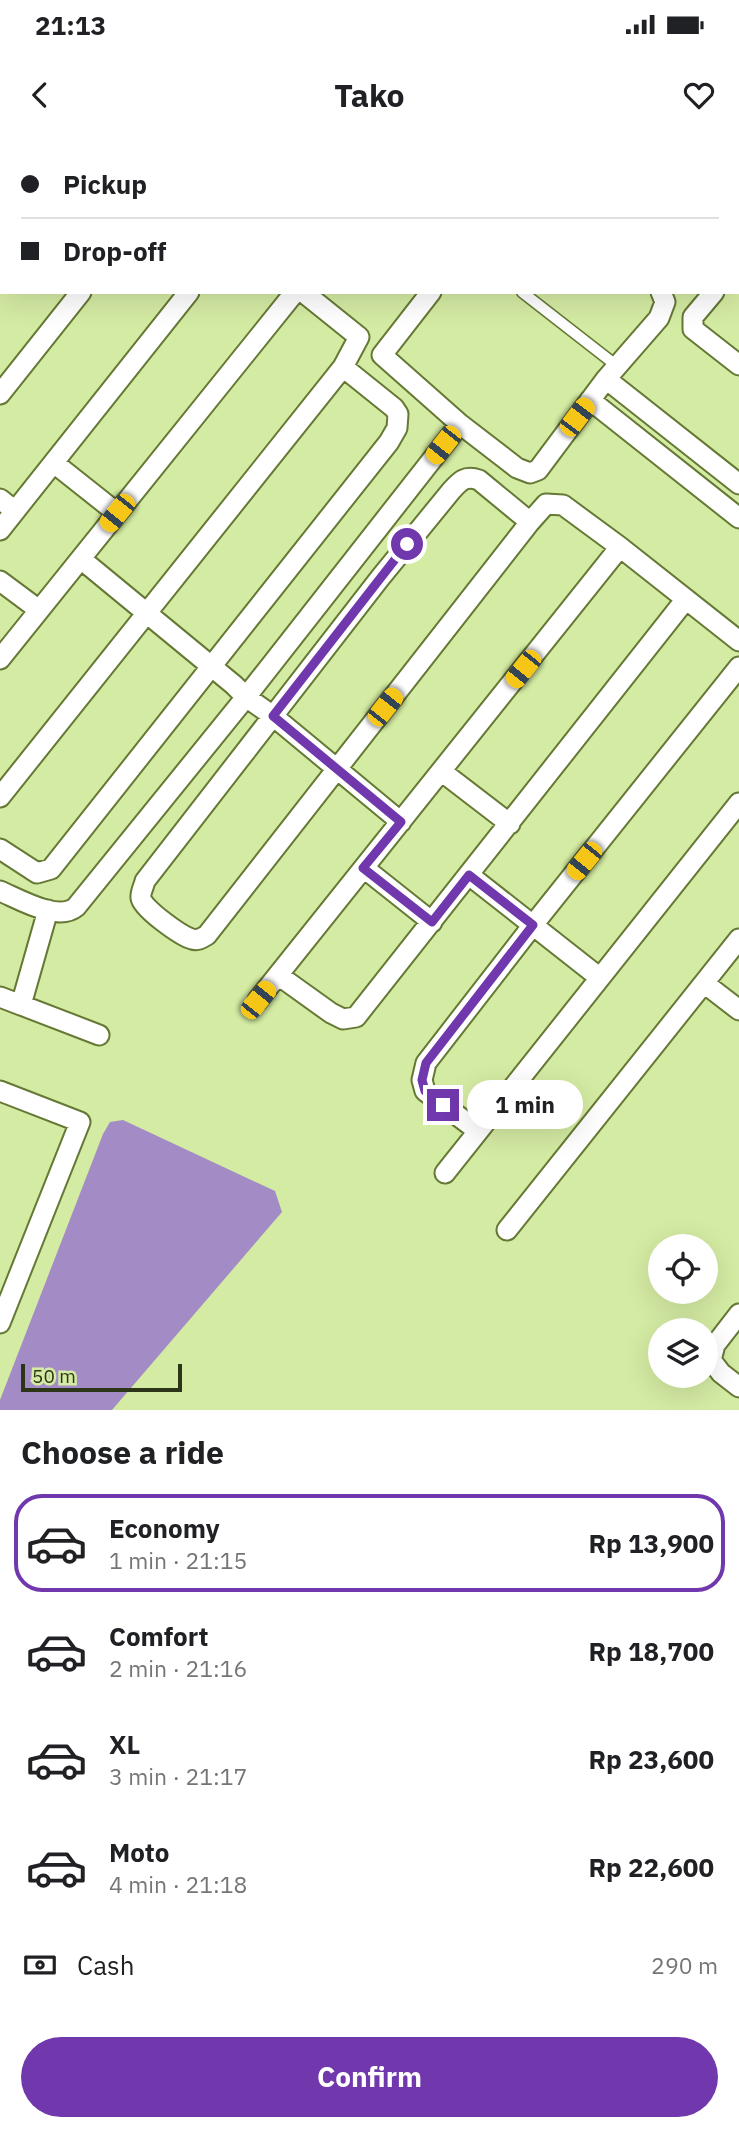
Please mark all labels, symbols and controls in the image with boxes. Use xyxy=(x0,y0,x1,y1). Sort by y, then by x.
text: 21:13 xyxy=(35,8,106,42)
text: Tako xyxy=(334,74,405,116)
icon: back xyxy=(21,76,59,114)
icon: heart xyxy=(680,76,718,114)
text: Pickup xyxy=(63,167,147,201)
text: Drop-off xyxy=(63,234,166,268)
car xyxy=(556,394,599,440)
car xyxy=(422,422,465,468)
car xyxy=(96,490,139,536)
route start xyxy=(391,528,423,560)
car xyxy=(502,646,545,692)
car xyxy=(364,684,407,730)
car xyxy=(563,838,606,884)
car xyxy=(237,977,280,1023)
callout: 1 min xyxy=(467,1080,583,1130)
route end xyxy=(427,1089,459,1121)
text: 1 min xyxy=(495,1089,555,1119)
map controls xyxy=(648,1234,718,1388)
button: locate xyxy=(648,1234,718,1304)
button: layers xyxy=(648,1318,718,1388)
scale bar xyxy=(21,1361,182,1393)
text: 50 m xyxy=(32,1364,76,1388)
text: Choose a ride xyxy=(21,1431,224,1473)
text: Economy xyxy=(109,1511,220,1545)
icon: car xyxy=(25,1512,88,1575)
text: Rp 13,900 xyxy=(588,1526,714,1560)
text: 1 min · 21:15 xyxy=(109,1545,247,1575)
text: Comfort xyxy=(109,1619,208,1653)
icon: car xyxy=(25,1620,88,1683)
text: Rp 18,700 xyxy=(588,1634,714,1668)
text: 2 min · 21:16 xyxy=(109,1653,247,1683)
text: XL xyxy=(109,1727,140,1761)
icon: car xyxy=(25,1728,88,1791)
text: Rp 23,600 xyxy=(588,1742,714,1776)
text: 3 min · 21:17 xyxy=(109,1761,247,1791)
text: Moto xyxy=(109,1835,169,1869)
icon: car xyxy=(25,1836,88,1899)
text: Rp 22,600 xyxy=(588,1850,714,1884)
text: 4 min · 21:18 xyxy=(109,1869,247,1899)
icon: cash xyxy=(21,1946,59,1984)
text: Cash xyxy=(77,1948,134,1982)
text: 290 m xyxy=(651,1950,718,1980)
button: Confirm xyxy=(21,2037,718,2117)

